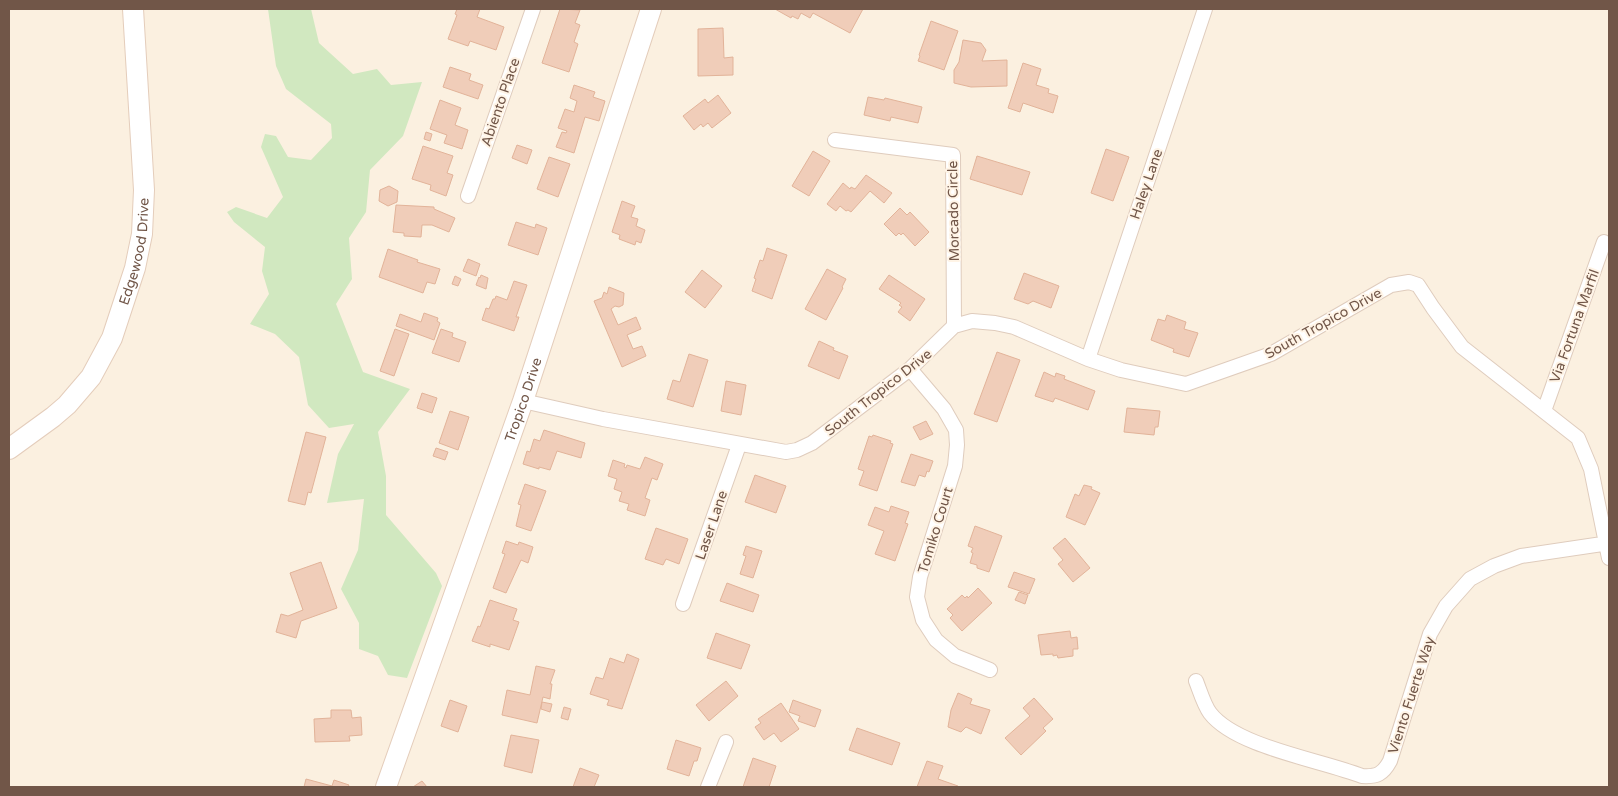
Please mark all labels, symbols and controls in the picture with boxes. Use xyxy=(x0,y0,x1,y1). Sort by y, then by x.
street label: Abiento Place xyxy=(477,56,524,149)
street label: Haley Lane xyxy=(1126,147,1166,222)
street label: Morcado Circle xyxy=(944,161,963,261)
street label: Edgewood Drive xyxy=(115,197,153,307)
street label: Via Fortuna Marfil xyxy=(1546,267,1603,385)
street label: South Tropico Drive xyxy=(1262,284,1385,363)
street label: South Tropico Drive xyxy=(822,345,935,439)
street label: Tropico Drive xyxy=(501,355,546,444)
street label: Tomiko Court xyxy=(914,484,957,575)
street label: Laser Lane xyxy=(692,488,731,562)
street label: Viento Fuerte Way xyxy=(1385,634,1439,756)

